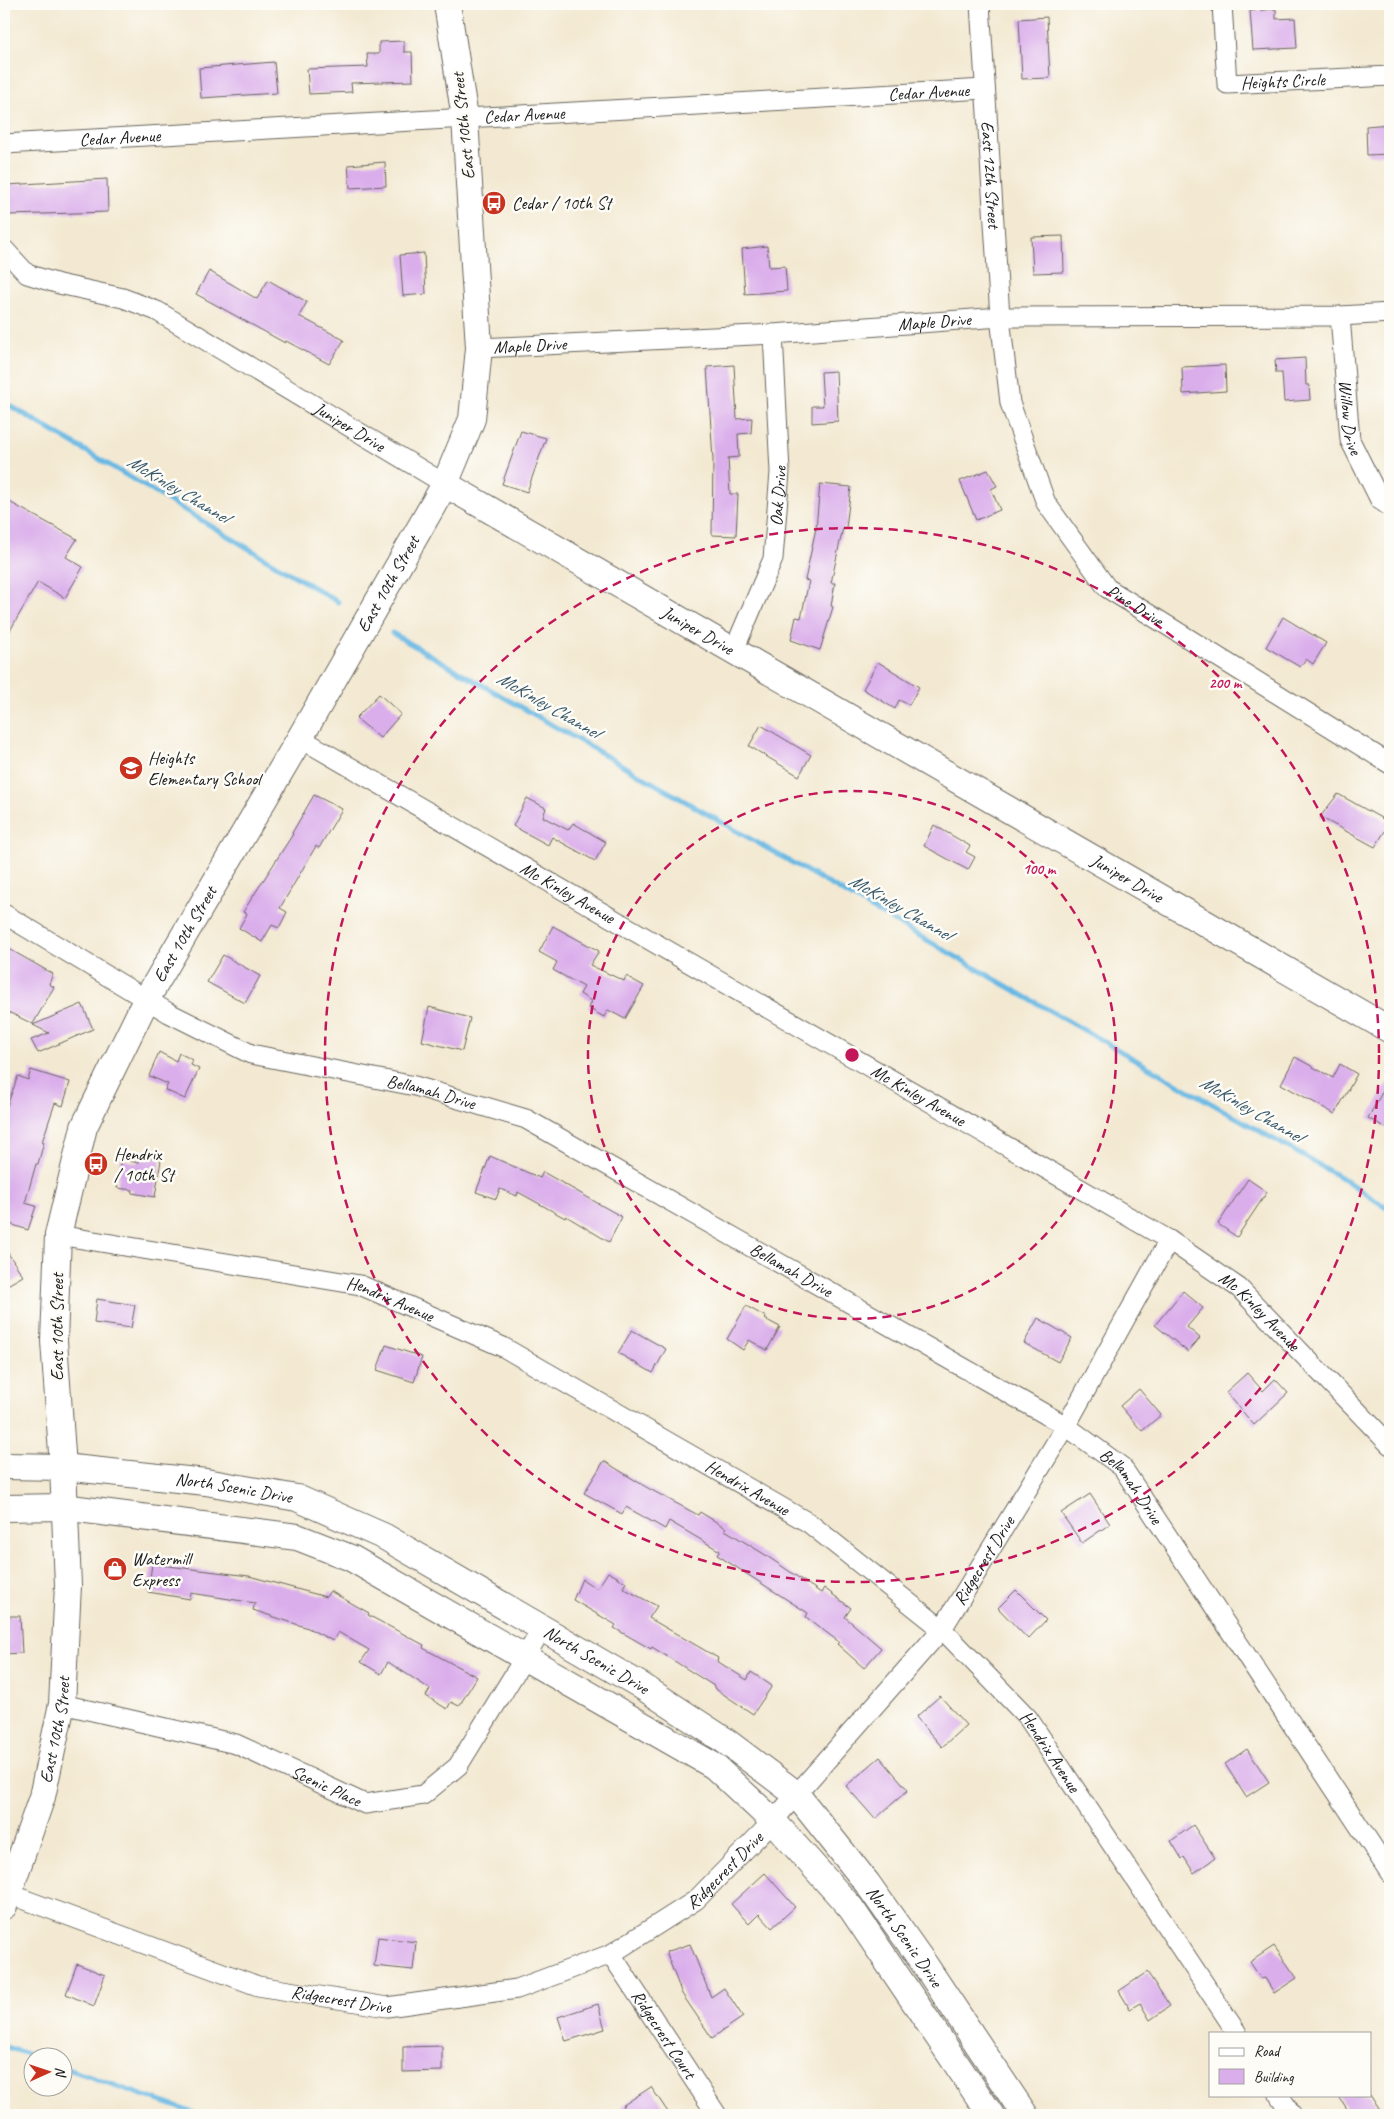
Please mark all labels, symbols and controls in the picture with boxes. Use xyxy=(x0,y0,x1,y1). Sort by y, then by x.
street label: Heights Circle xyxy=(1240,68,1327,94)
street label: East 10th Street xyxy=(446,69,480,181)
street label: Cedar Avenue xyxy=(888,79,971,105)
street label: Cedar Avenue xyxy=(483,102,566,128)
street label: East 12th Street xyxy=(976,120,1005,231)
street label: Cedar Avenue xyxy=(79,124,162,151)
bus stop icon: Cedar / 10th St xyxy=(481,190,507,216)
place label: Cedar / 10th St xyxy=(512,192,614,214)
street label: Maple Drive xyxy=(897,308,973,336)
street label: Maple Drive xyxy=(493,333,568,358)
street label: Willow Drive xyxy=(1334,379,1367,460)
street label: Juniper Drive xyxy=(309,396,390,457)
water label: McKinley Channel xyxy=(123,449,239,532)
street label: Oak Drive xyxy=(765,465,791,527)
street label: East 10th Street xyxy=(352,530,425,636)
street label: Pine Drive xyxy=(1103,580,1168,632)
street label: Juniper Drive xyxy=(657,600,739,660)
water label: McKinley Channel xyxy=(493,666,609,747)
text: 200 m xyxy=(1209,674,1243,693)
place label: Heights Elementary School xyxy=(148,747,263,790)
school or university icon: Heights Elementary School xyxy=(118,755,144,781)
street label: Juniper Drive xyxy=(1087,848,1168,908)
street label: Mc Kinley Avenue xyxy=(517,857,620,929)
text: 100 m xyxy=(1023,860,1057,879)
water label: McKinley Channel xyxy=(845,868,961,949)
street label: East 10th Street xyxy=(148,880,222,986)
centre of rings xyxy=(843,1046,861,1064)
street label: Mc Kinley Avenue xyxy=(867,1059,970,1132)
street label: Bellamah Drive xyxy=(385,1070,479,1115)
water label: McKinley Channel xyxy=(1196,1070,1312,1151)
place label: Hendrix / 10th St xyxy=(114,1143,177,1186)
bus stop icon: Hendrix / 10th St xyxy=(83,1151,109,1177)
street label: Bellamah Drive xyxy=(746,1238,837,1302)
street label: Mc Kinley Avenue xyxy=(1215,1267,1305,1356)
street label: East 10th Street xyxy=(46,1271,68,1381)
street label: Hendrix Avenue xyxy=(345,1272,438,1327)
street label: Bellamah Drive xyxy=(1095,1443,1168,1529)
street label: Hendrix Avenue xyxy=(702,1455,794,1521)
street label: North Scenic Drive xyxy=(174,1468,295,1508)
street label: Ridgecrest Drive xyxy=(948,1511,1020,1609)
place label: Watermill Express xyxy=(132,1548,194,1591)
shop icon: Watermill Express xyxy=(102,1556,128,1582)
street label: North Scenic Drive xyxy=(540,1621,654,1700)
street label: East 10th Street xyxy=(34,1674,74,1785)
street label: Hendrix Avenue xyxy=(1016,1706,1086,1797)
street label: Scenic Place xyxy=(288,1760,366,1812)
street label: Ridgecrest Drive xyxy=(683,1826,768,1914)
street label: North Scenic Drive xyxy=(862,1882,948,1992)
street label: Ridgecrest Drive xyxy=(290,1981,393,2018)
street label: Ridgecrest Court xyxy=(627,1986,702,2084)
legend xyxy=(1209,2032,1372,2096)
text: Road xyxy=(1254,2042,1281,2061)
north arrow xyxy=(22,2046,72,2096)
text: N xyxy=(52,2067,69,2078)
text: Building xyxy=(1254,2068,1294,2087)

